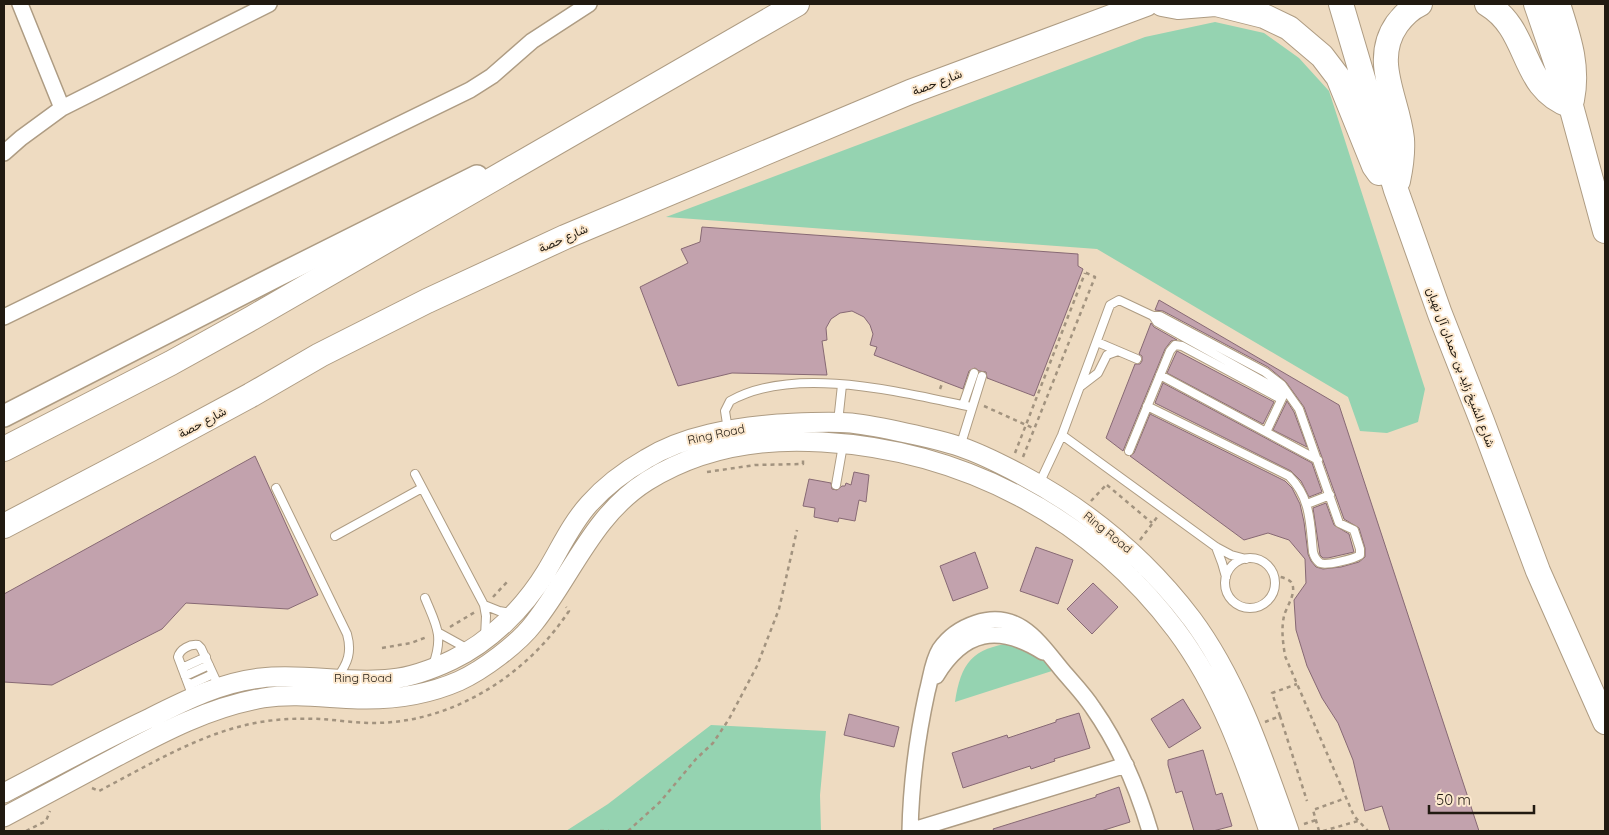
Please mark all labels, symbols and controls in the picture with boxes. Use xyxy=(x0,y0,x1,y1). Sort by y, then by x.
street label: شارع حصة xyxy=(910,66,965,100)
street label: شارع حصة xyxy=(536,221,591,257)
street label: شارع الشيخ زايد بن حمدان آل نهيان xyxy=(1422,285,1499,450)
street label: شارع حصة xyxy=(176,403,229,443)
street label: Ring Road xyxy=(686,421,746,447)
street label: Ring Road xyxy=(1081,508,1135,556)
street label: Ring Road xyxy=(334,670,392,685)
scale bar xyxy=(1429,782,1534,814)
text: 50 m xyxy=(1436,790,1471,809)

